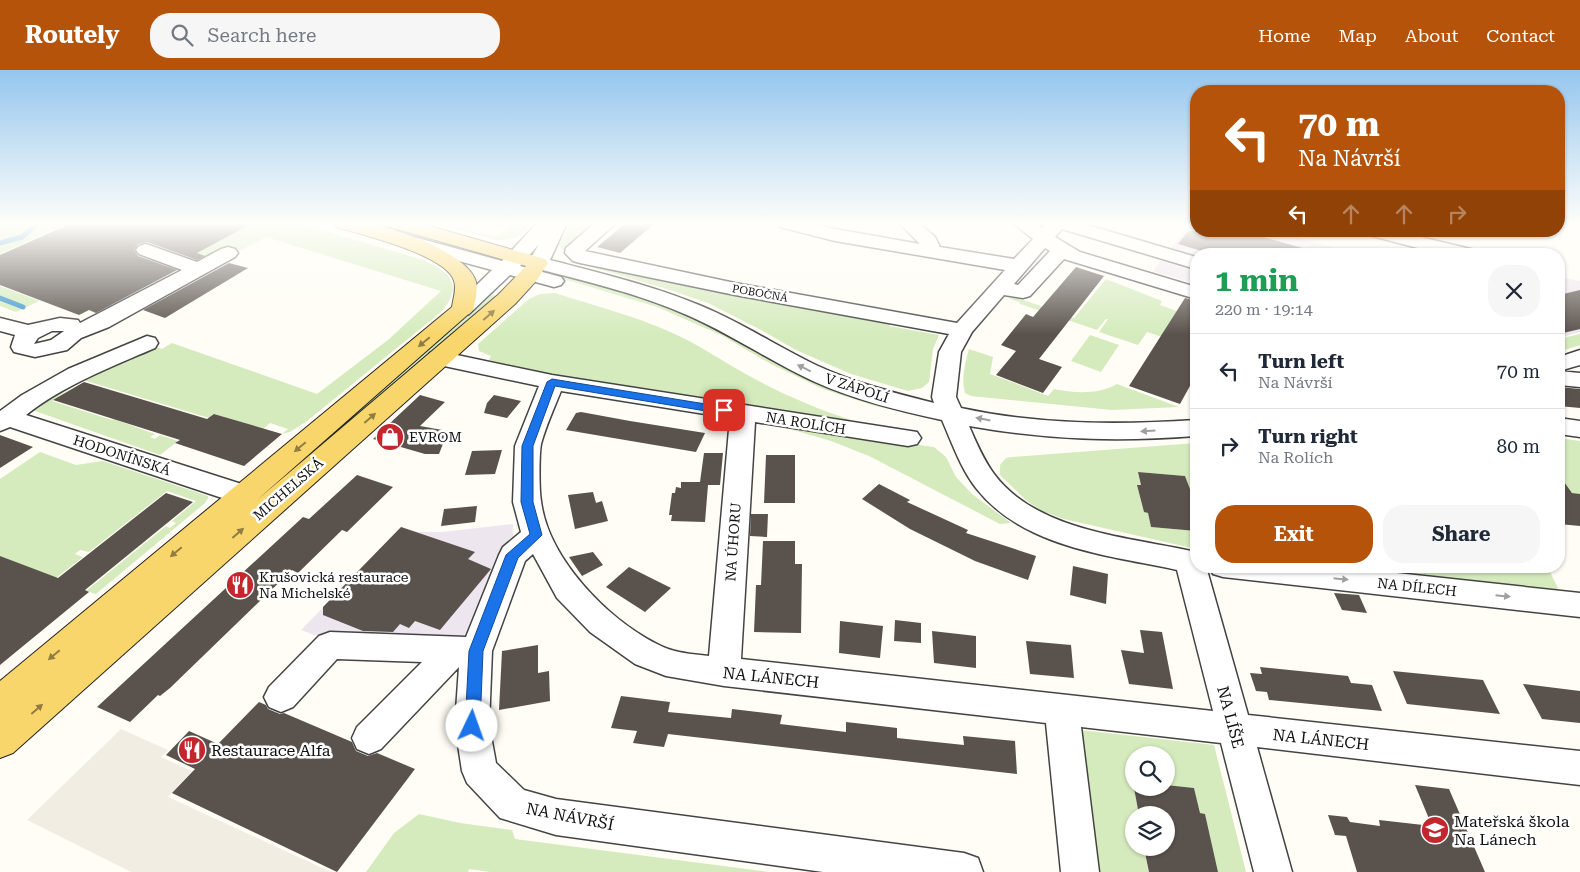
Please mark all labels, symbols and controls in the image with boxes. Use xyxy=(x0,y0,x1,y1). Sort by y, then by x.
search box xyxy=(150,13,500,58)
text: Routely xyxy=(25,21,120,49)
icon: search xyxy=(168,21,196,49)
text: Search here xyxy=(208,24,316,47)
text: Home xyxy=(1258,25,1310,46)
text: Map xyxy=(1338,25,1377,46)
text: About xyxy=(1405,25,1458,46)
text: Contact xyxy=(1486,25,1555,46)
text: 70 m xyxy=(1298,104,1380,145)
icon: left xyxy=(1215,105,1280,170)
text: Na Návrší xyxy=(1298,146,1401,171)
icon: left xyxy=(1284,200,1312,228)
icon: ahead xyxy=(1337,200,1365,228)
icon: ahead xyxy=(1390,200,1418,228)
icon: right xyxy=(1443,200,1471,228)
text: 1 min xyxy=(1215,263,1298,298)
button: close xyxy=(1488,265,1540,317)
street label: POBOČNÁ xyxy=(731,281,789,305)
text: 220 m · 19:14 xyxy=(1215,300,1313,319)
one-way arrow xyxy=(482,309,495,320)
one-way arrow xyxy=(419,336,431,348)
text: Turn left xyxy=(1258,350,1344,373)
icon: left xyxy=(1215,357,1243,385)
text: 70 m xyxy=(1497,360,1540,383)
one-way arrow xyxy=(796,364,811,372)
street label: V ZÁPOLÍ xyxy=(823,370,891,406)
text: Na Návrší xyxy=(1258,373,1333,392)
pin xyxy=(703,389,745,431)
icon: arrive xyxy=(710,396,738,424)
street label: NA ROLÍCH xyxy=(765,409,847,437)
one-way arrow xyxy=(363,412,375,424)
one-way arrow xyxy=(974,415,990,423)
shop icon: EVROM xyxy=(375,422,405,452)
text: Turn right xyxy=(1258,425,1358,448)
one-way arrow xyxy=(1139,427,1155,435)
place label: EVROM xyxy=(409,429,462,445)
street label: HODONÍNSKÁ xyxy=(71,432,173,478)
icon: right xyxy=(1215,432,1243,460)
text: 80 m xyxy=(1497,435,1540,458)
one-way arrow xyxy=(295,441,307,453)
text: Na Rolích xyxy=(1258,448,1333,467)
street label: MICHELSKÁ xyxy=(250,454,326,524)
street label: NA ÚHORU xyxy=(722,502,744,582)
button: Exit xyxy=(1215,505,1373,563)
button: Share xyxy=(1383,505,1540,563)
one-way arrow xyxy=(232,527,245,538)
one-way arrow xyxy=(171,546,183,558)
place label: Krušovická restaurace Na Michelské xyxy=(259,569,409,601)
restaurant icon: Krušovická restaurace Na Michelské xyxy=(225,570,255,600)
one-way arrow xyxy=(1334,575,1350,583)
street label: NA DÍLECH xyxy=(1377,575,1458,599)
one-way arrow xyxy=(1495,592,1511,600)
one-way arrow xyxy=(48,650,61,661)
street label: NA LÁNECH xyxy=(722,663,820,692)
street label: NA LÍŠE xyxy=(1213,684,1248,751)
position arrow xyxy=(445,699,497,751)
one-way arrow xyxy=(30,703,43,714)
street label: NA LÁNECH xyxy=(1272,725,1370,754)
restaurant icon: Restaurace Alfa xyxy=(177,735,207,765)
place label: Restaurace Alfa xyxy=(211,741,331,760)
map controls xyxy=(1125,746,1175,856)
button: search xyxy=(1125,746,1175,796)
street label: NA NÁVRŠÍ xyxy=(524,799,615,834)
button: layers xyxy=(1125,806,1175,856)
place label: Mateřská škola Na Lánech xyxy=(1454,812,1570,849)
school or university icon: Mateřská škola Na Lánech xyxy=(1420,815,1450,845)

